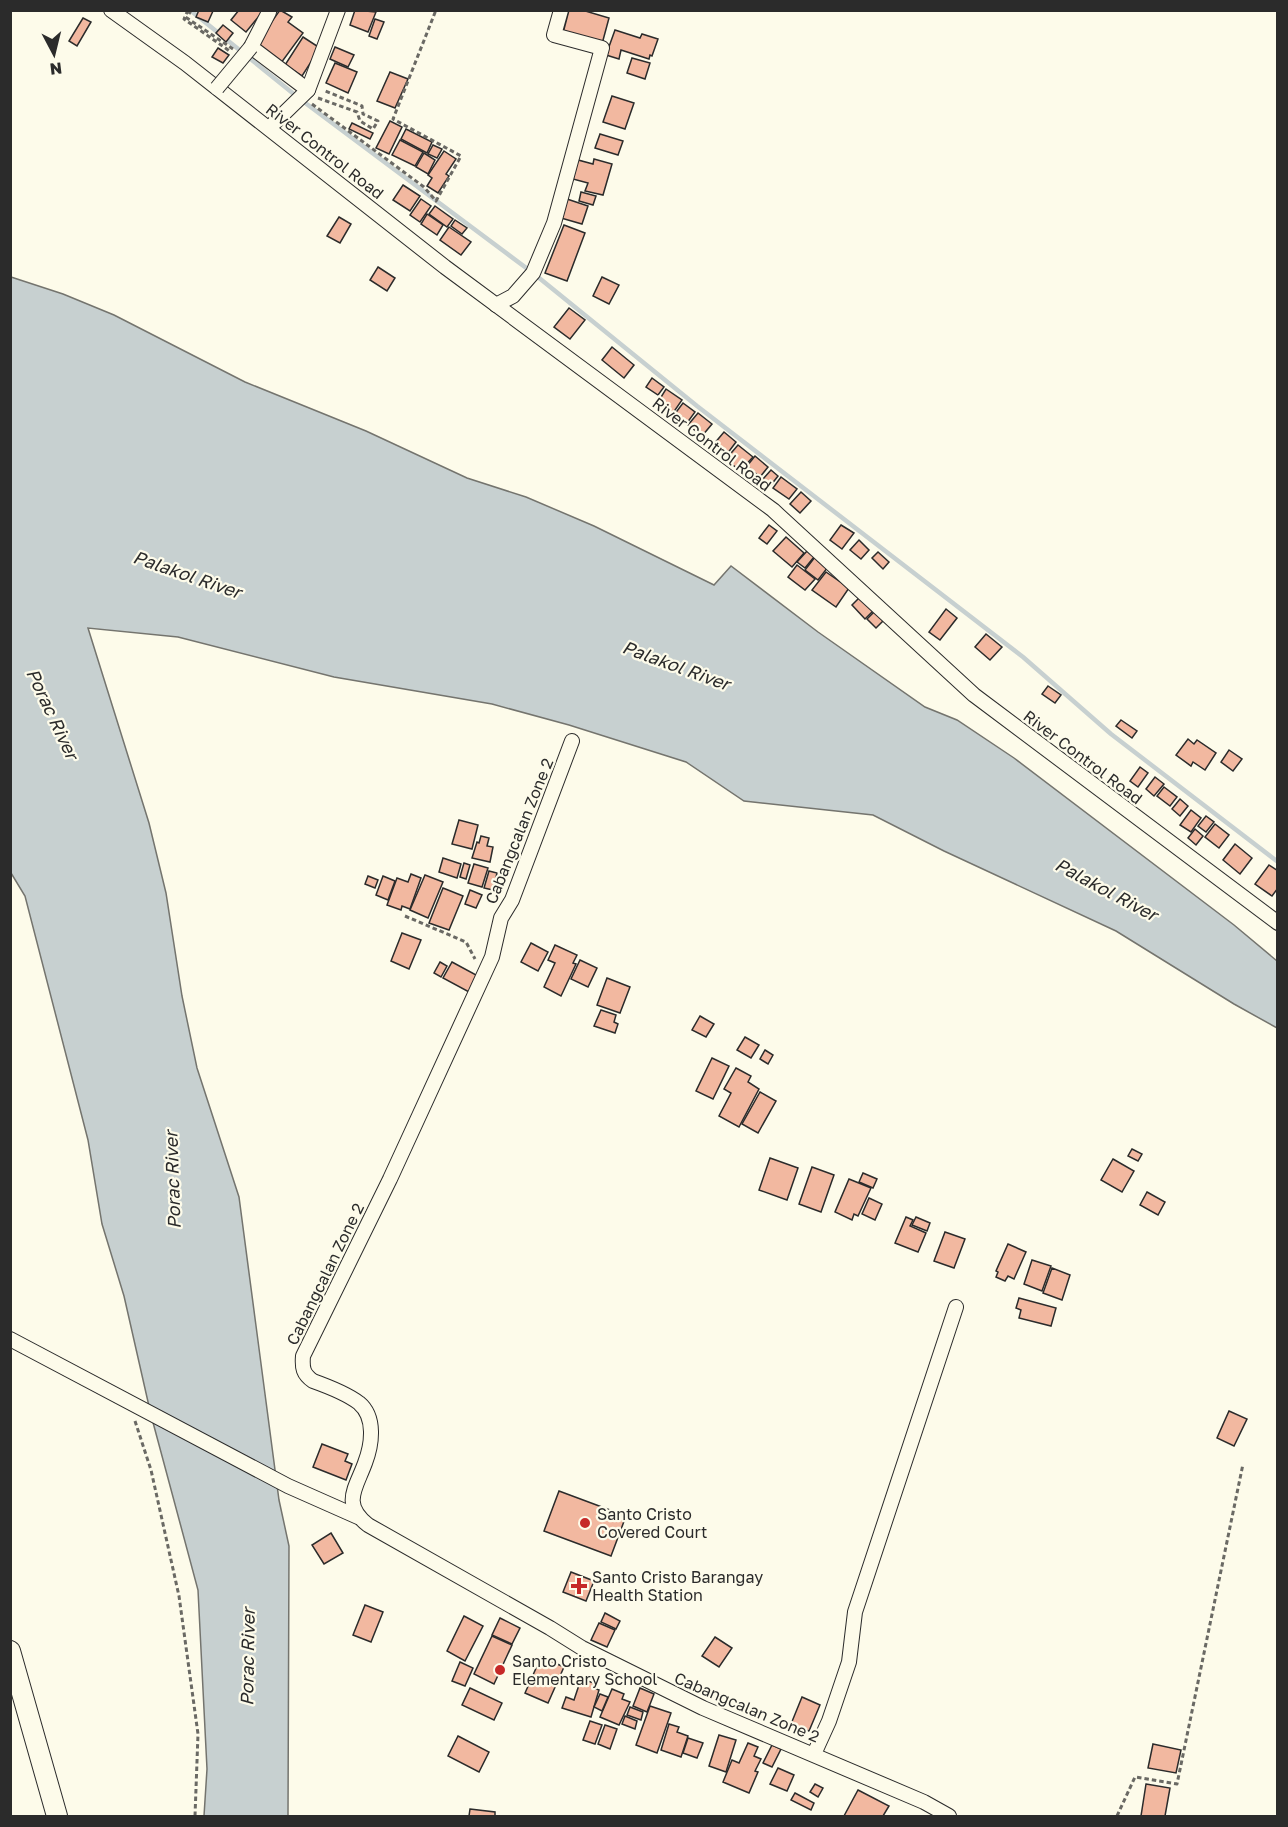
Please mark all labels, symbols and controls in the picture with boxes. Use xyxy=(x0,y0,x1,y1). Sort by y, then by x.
north arrow xyxy=(24,24,84,84)
text: N xyxy=(49,58,63,80)
street label: River Control Road xyxy=(262,99,388,203)
street label: River Control Road xyxy=(649,393,775,495)
water label: Palakol River xyxy=(130,545,247,604)
water label: Palakol River xyxy=(620,635,736,696)
water label: Porac River xyxy=(22,665,85,765)
street label: River Control Road xyxy=(1020,706,1146,808)
street label: Cabangcalan Zone 2 xyxy=(481,755,557,907)
water label: Palakol River xyxy=(1051,853,1164,927)
water label: Porac River xyxy=(159,1128,185,1229)
street label: Cabangcalan Zone 2 xyxy=(282,1200,368,1348)
place label: Santo Cristo Covered Court xyxy=(597,1504,707,1542)
marker: Santo Cristo Covered Court xyxy=(578,1516,592,1530)
place label: Santo Cristo Barangay Health Station xyxy=(592,1567,763,1605)
marker: Santo Cristo Barangay Health Station xyxy=(570,1577,588,1595)
water label: Porac River xyxy=(235,1605,259,1706)
place label: Santo Cristo Elementary School xyxy=(512,1651,657,1689)
marker: Santo Cristo Elementary School xyxy=(493,1663,507,1677)
street label: Cabangcalan Zone 2 xyxy=(672,1667,822,1747)

